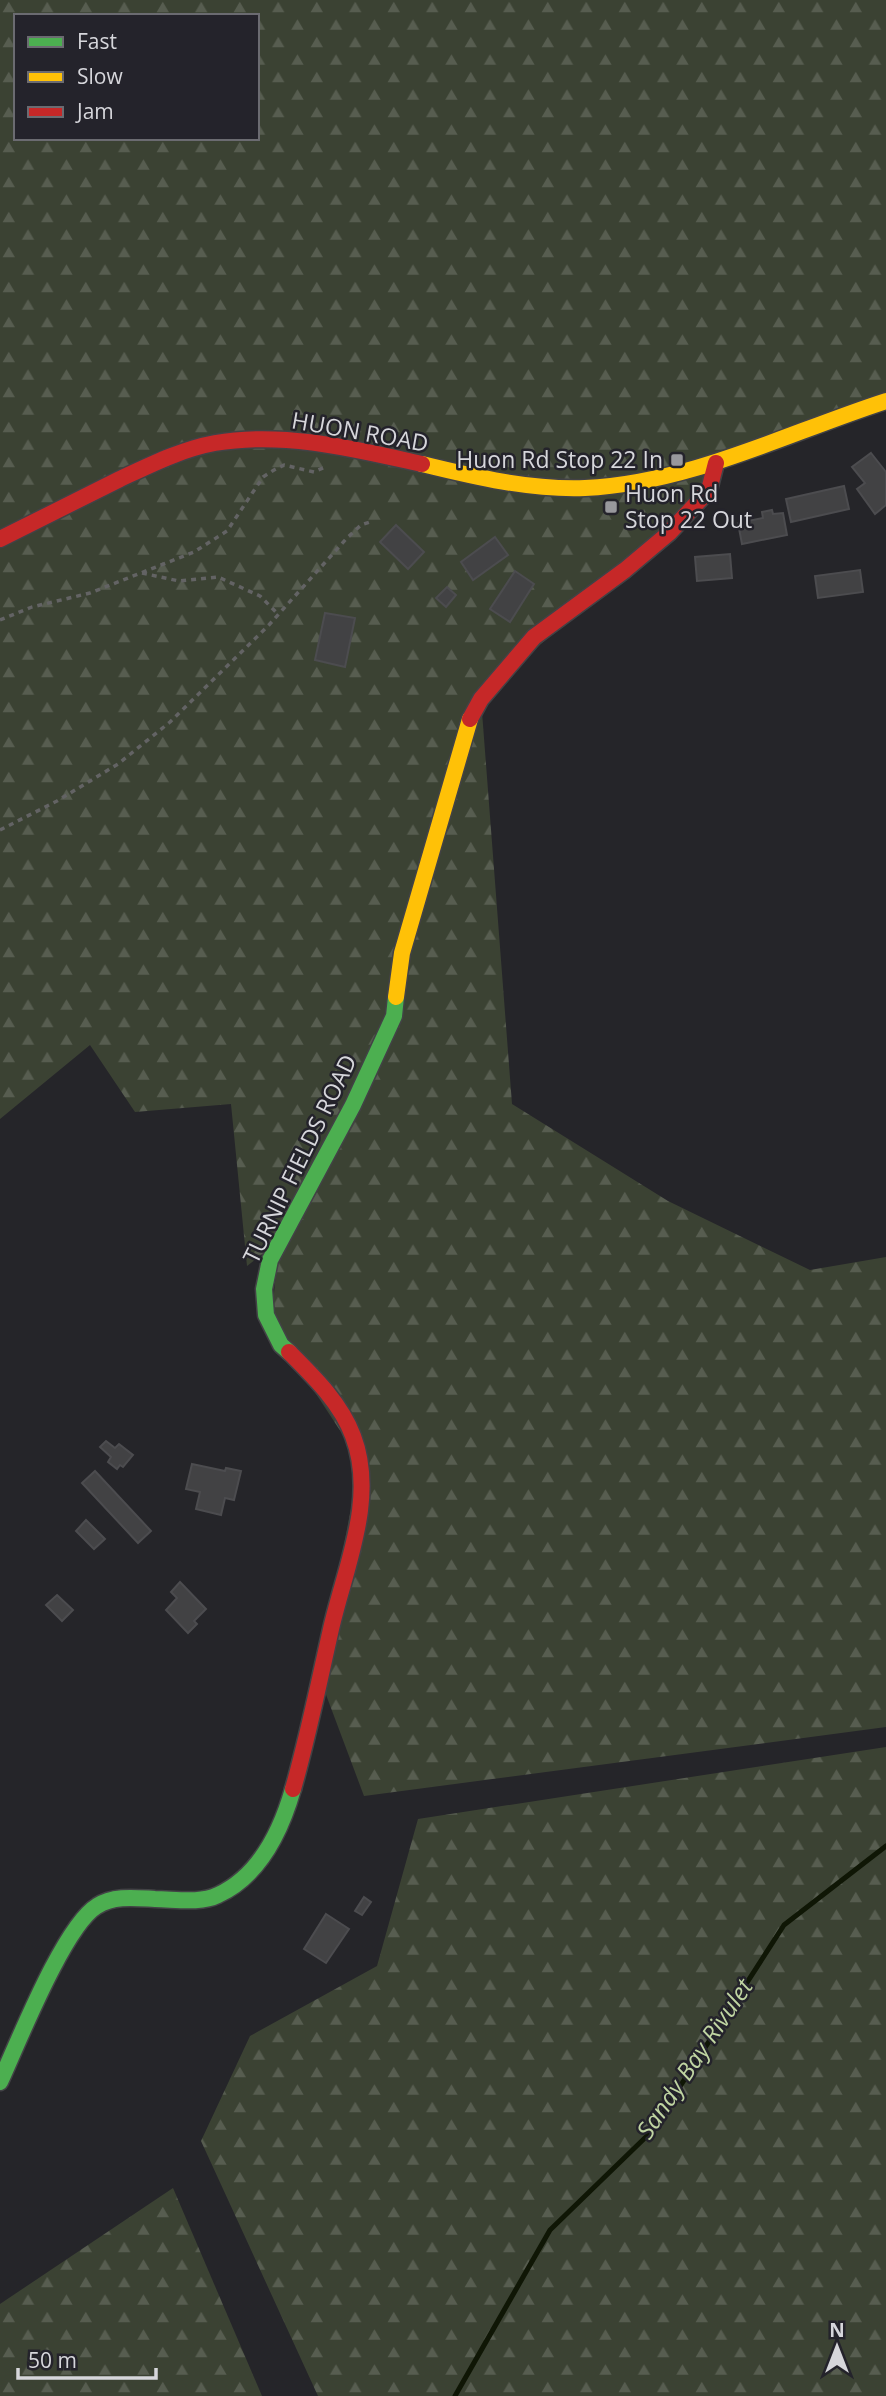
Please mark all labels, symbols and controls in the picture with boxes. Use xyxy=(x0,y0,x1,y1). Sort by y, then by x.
legend xyxy=(14,14,259,140)
text: Fast xyxy=(77,27,117,55)
text: Slow xyxy=(77,62,123,90)
text: Jam xyxy=(75,97,114,125)
street label: HUON ROAD xyxy=(289,403,431,459)
place label: Huon Rd Stop 22 In xyxy=(456,443,663,475)
marker: Huon Rd Stop 22 In xyxy=(669,452,685,468)
place label: Huon Rd Stop 22 Out xyxy=(625,477,752,535)
marker: Huon Rd Stop 22 Out xyxy=(603,499,619,515)
street label: TURNIP FIELDS ROAD xyxy=(235,1049,364,1268)
water label: Sandy Bay Rivulet xyxy=(628,1971,760,2145)
north arrow xyxy=(802,2312,872,2382)
text: N xyxy=(829,2317,845,2343)
scale bar xyxy=(18,2336,156,2380)
text: 50 m xyxy=(28,2346,77,2374)

